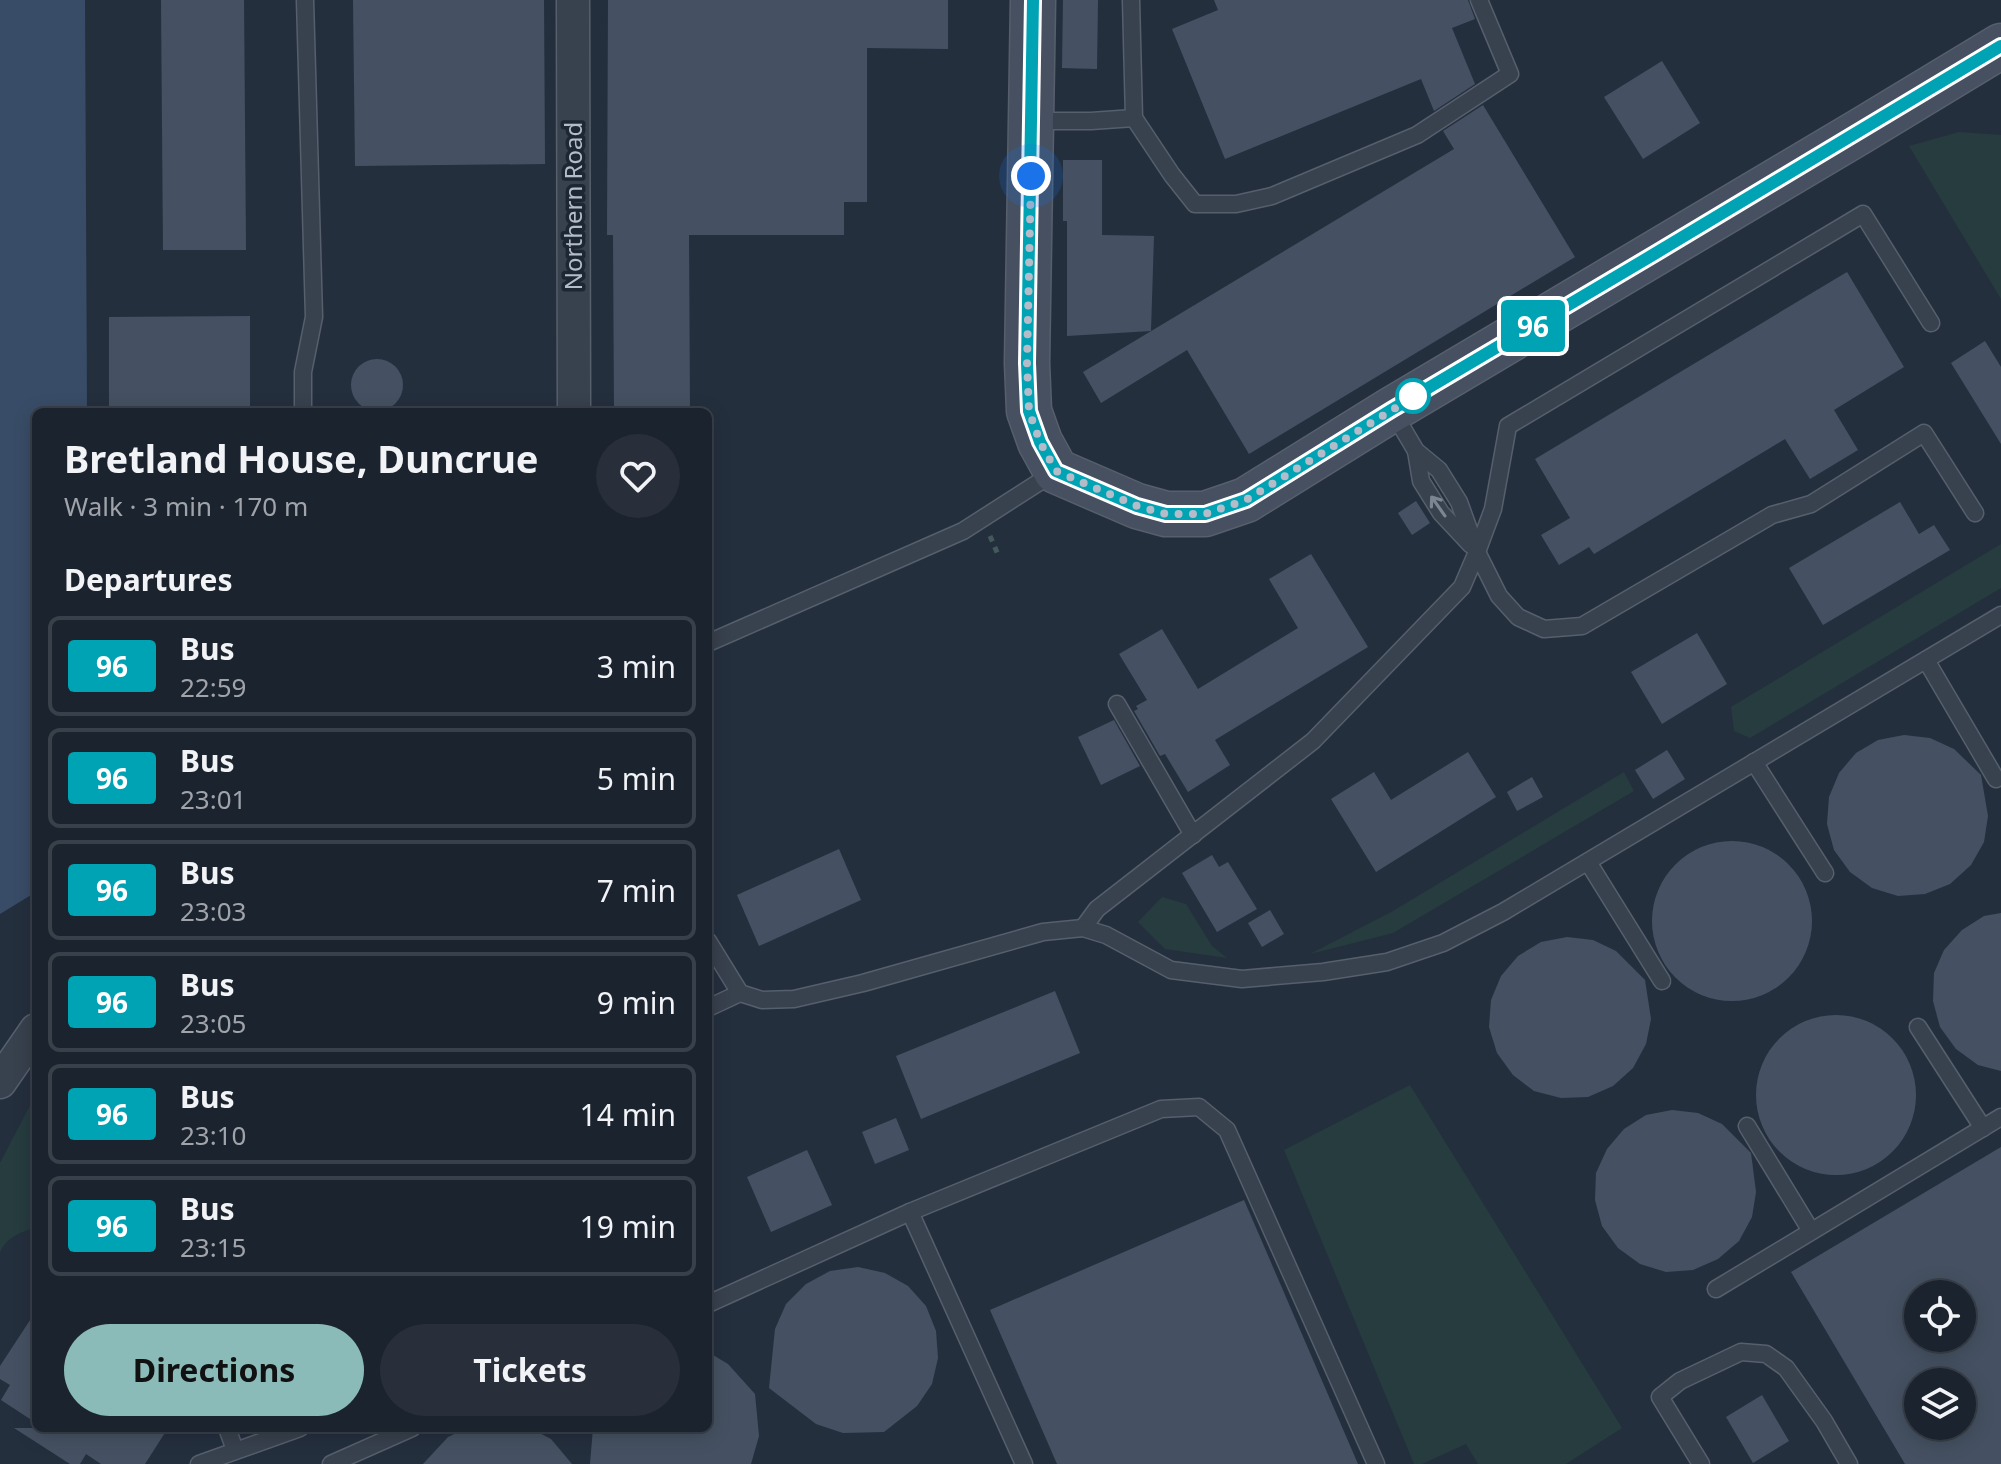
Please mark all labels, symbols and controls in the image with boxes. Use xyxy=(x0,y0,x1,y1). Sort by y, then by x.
street label: Northern Road xyxy=(556,122,589,290)
your location xyxy=(1011,156,1051,196)
line badge: 96 xyxy=(1497,300,1569,352)
text: 96 xyxy=(1517,307,1549,345)
unlabelled marker xyxy=(1396,379,1430,413)
text: Bretland House, Duncrue xyxy=(64,432,539,484)
button: heart xyxy=(596,434,680,518)
text: Walk · 3 min · 170 m xyxy=(64,488,308,524)
one-way arrow xyxy=(1430,496,1446,518)
text: Departures xyxy=(64,559,233,600)
text: Bus xyxy=(180,628,235,669)
text: 3 min xyxy=(597,646,676,687)
text: 96 xyxy=(96,647,128,685)
text: 22:59 xyxy=(180,669,246,705)
text: Bus xyxy=(180,740,235,781)
text: 5 min xyxy=(597,758,676,799)
text: 96 xyxy=(96,759,128,797)
text: 23:01 xyxy=(180,781,246,817)
text: Bus xyxy=(180,852,235,893)
text: 7 min xyxy=(597,870,676,911)
text: 96 xyxy=(96,871,128,909)
text: 23:03 xyxy=(180,893,246,929)
text: Bus xyxy=(180,964,235,1005)
text: 9 min xyxy=(597,982,676,1023)
text: 96 xyxy=(96,983,128,1021)
text: 23:05 xyxy=(180,1005,246,1041)
text: Bus xyxy=(180,1076,235,1117)
text: 14 min xyxy=(580,1094,676,1135)
text: 96 xyxy=(96,1095,128,1133)
text: 23:10 xyxy=(180,1117,246,1153)
text: Bus xyxy=(180,1188,235,1229)
text: 19 min xyxy=(580,1206,676,1247)
text: 96 xyxy=(96,1207,128,1245)
text: 23:15 xyxy=(180,1229,246,1265)
map controls xyxy=(1904,1280,1976,1440)
button: locate xyxy=(1904,1280,1976,1352)
button: Directions xyxy=(64,1324,364,1416)
button: Tickets xyxy=(380,1324,680,1416)
button: layers xyxy=(1904,1368,1976,1440)

